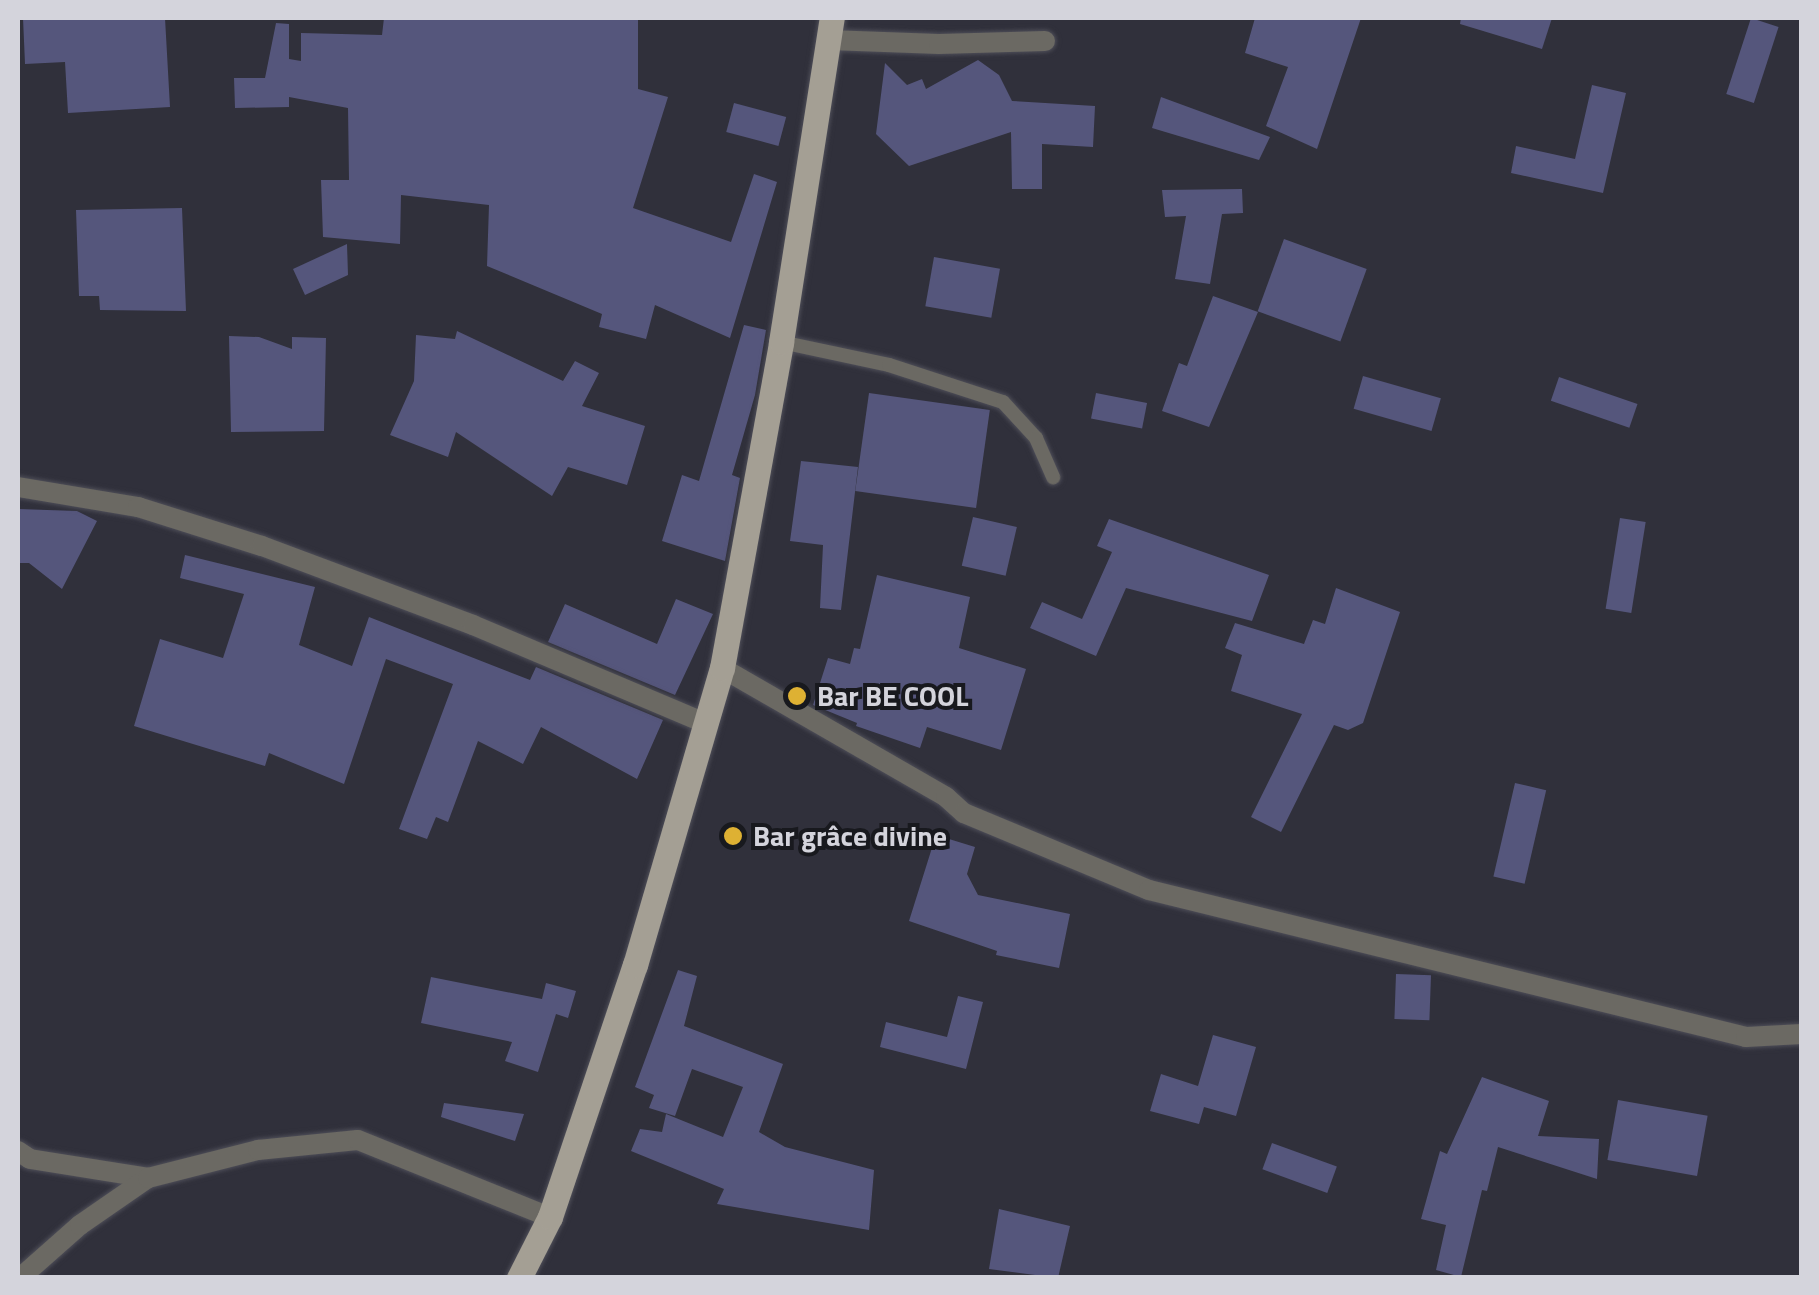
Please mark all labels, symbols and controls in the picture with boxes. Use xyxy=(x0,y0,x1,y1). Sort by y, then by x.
place label: Bar BE COOL xyxy=(817,679,968,713)
marker: Bar BE COOL xyxy=(786,685,808,707)
place label: Bar grâce divine xyxy=(753,819,947,853)
marker: Bar grâce divine xyxy=(722,825,744,847)

